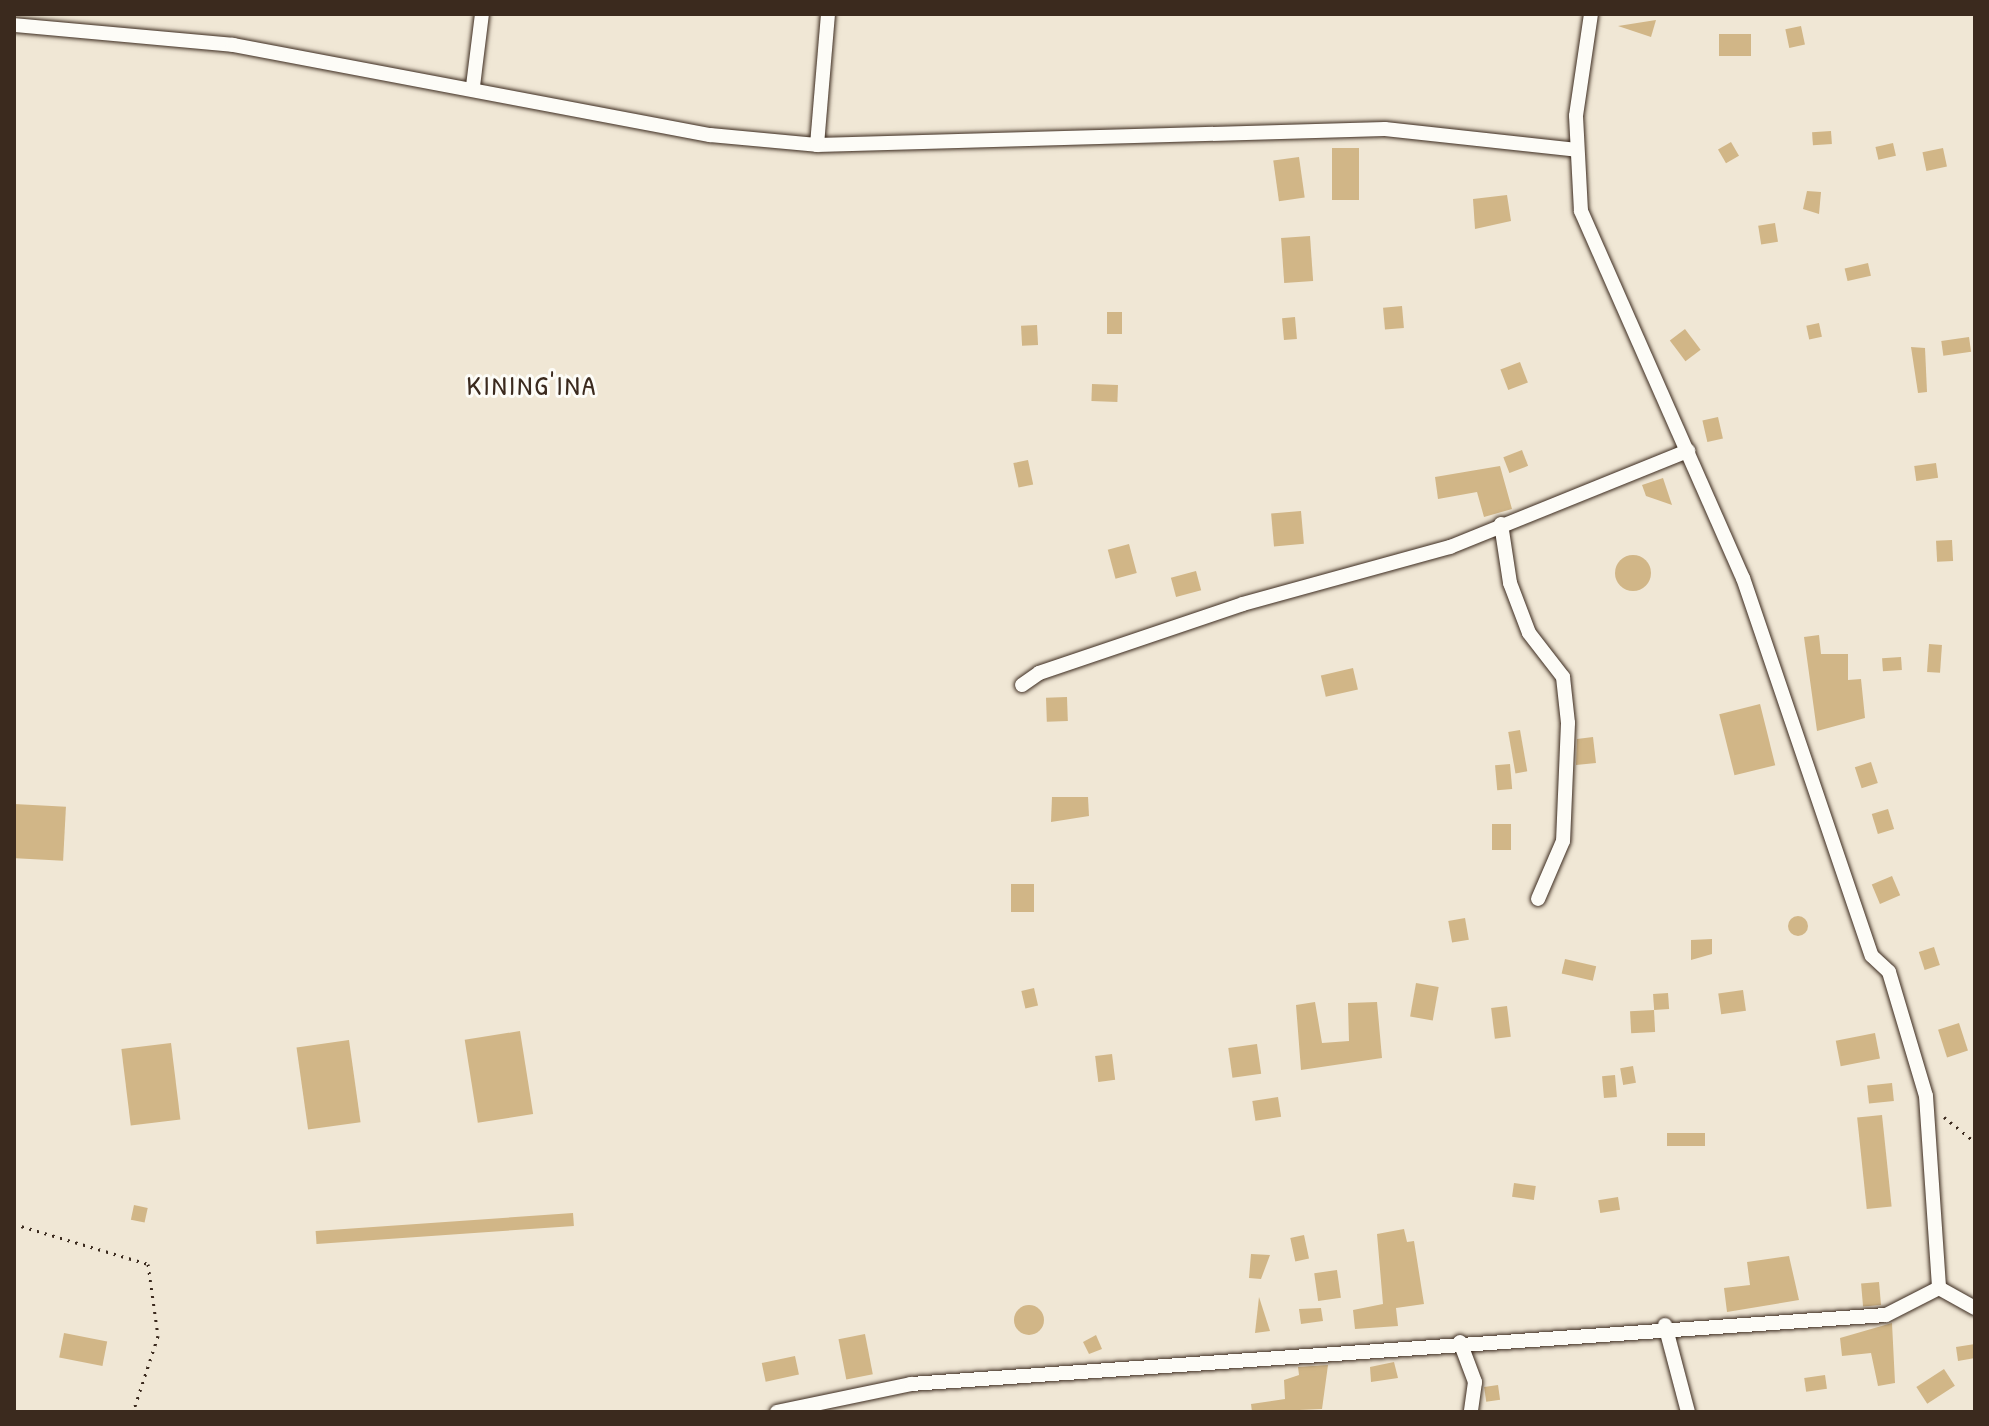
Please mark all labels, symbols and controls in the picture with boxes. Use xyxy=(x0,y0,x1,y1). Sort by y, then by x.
district label: KINING'INA xyxy=(467,368,597,402)

